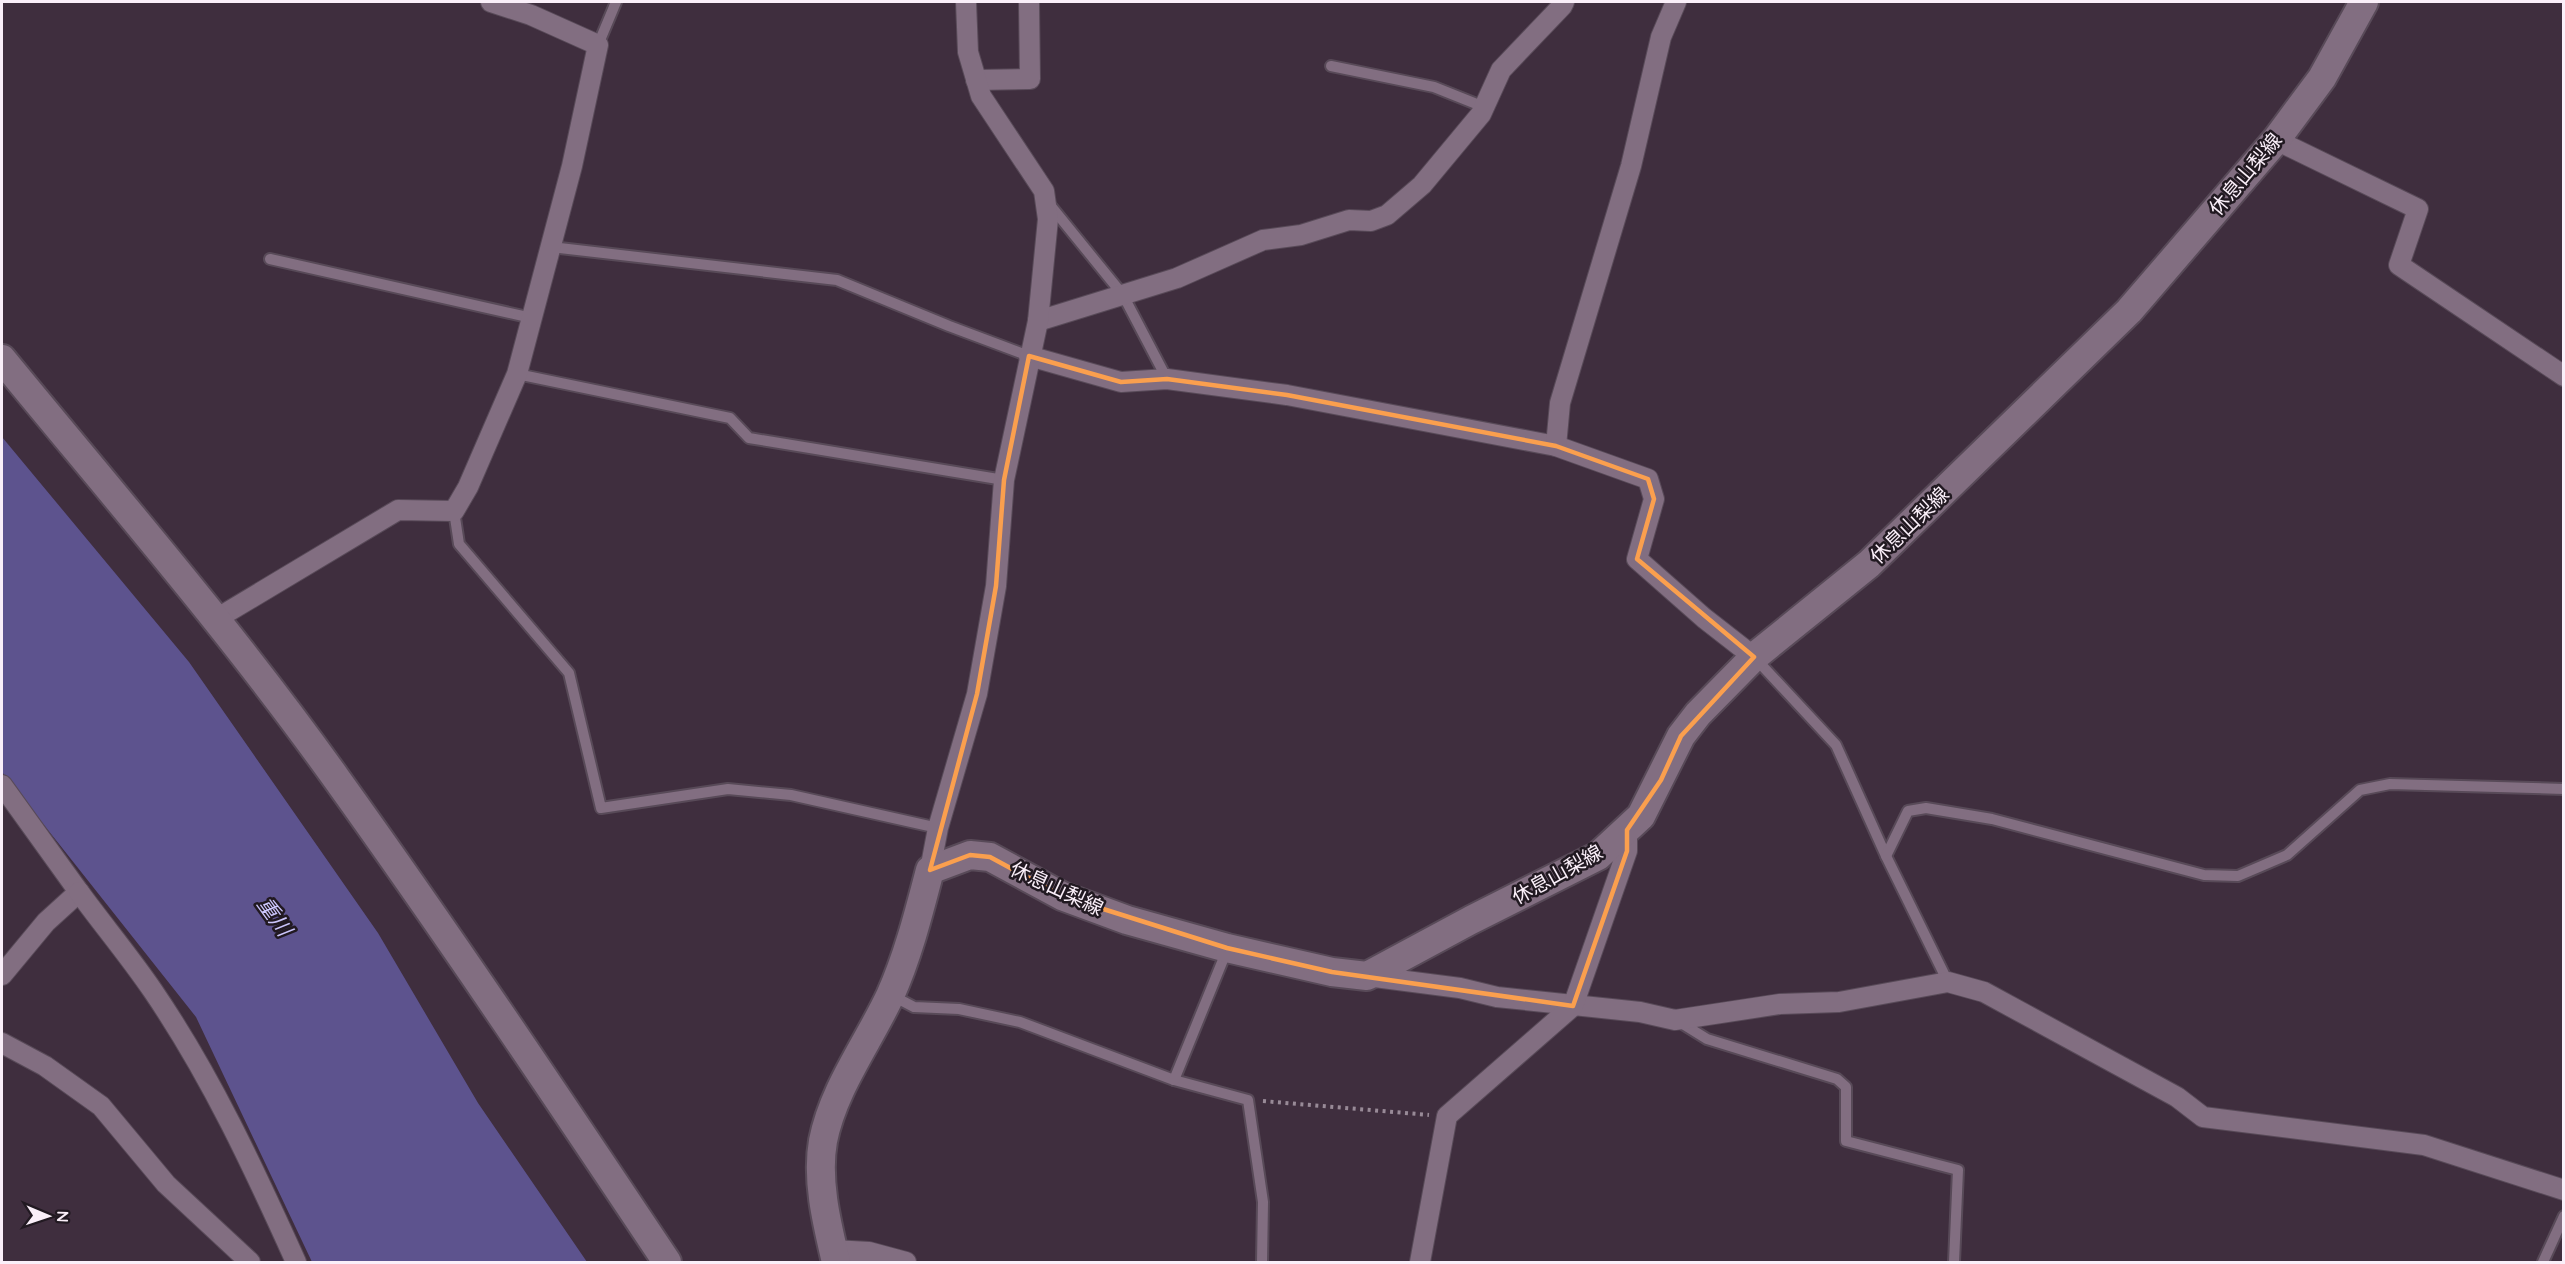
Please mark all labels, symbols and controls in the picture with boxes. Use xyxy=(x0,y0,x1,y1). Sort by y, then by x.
street label: 休息山梨線 xyxy=(2203,128,2287,220)
street label: 休息山梨線 xyxy=(1864,481,1954,569)
street label: 休息山梨線 xyxy=(1507,839,1607,909)
street label: 休息山梨線 xyxy=(1006,856,1108,920)
water label: 重川 xyxy=(252,891,299,942)
north arrow xyxy=(18,1186,78,1246)
text: N xyxy=(53,1210,73,1223)

